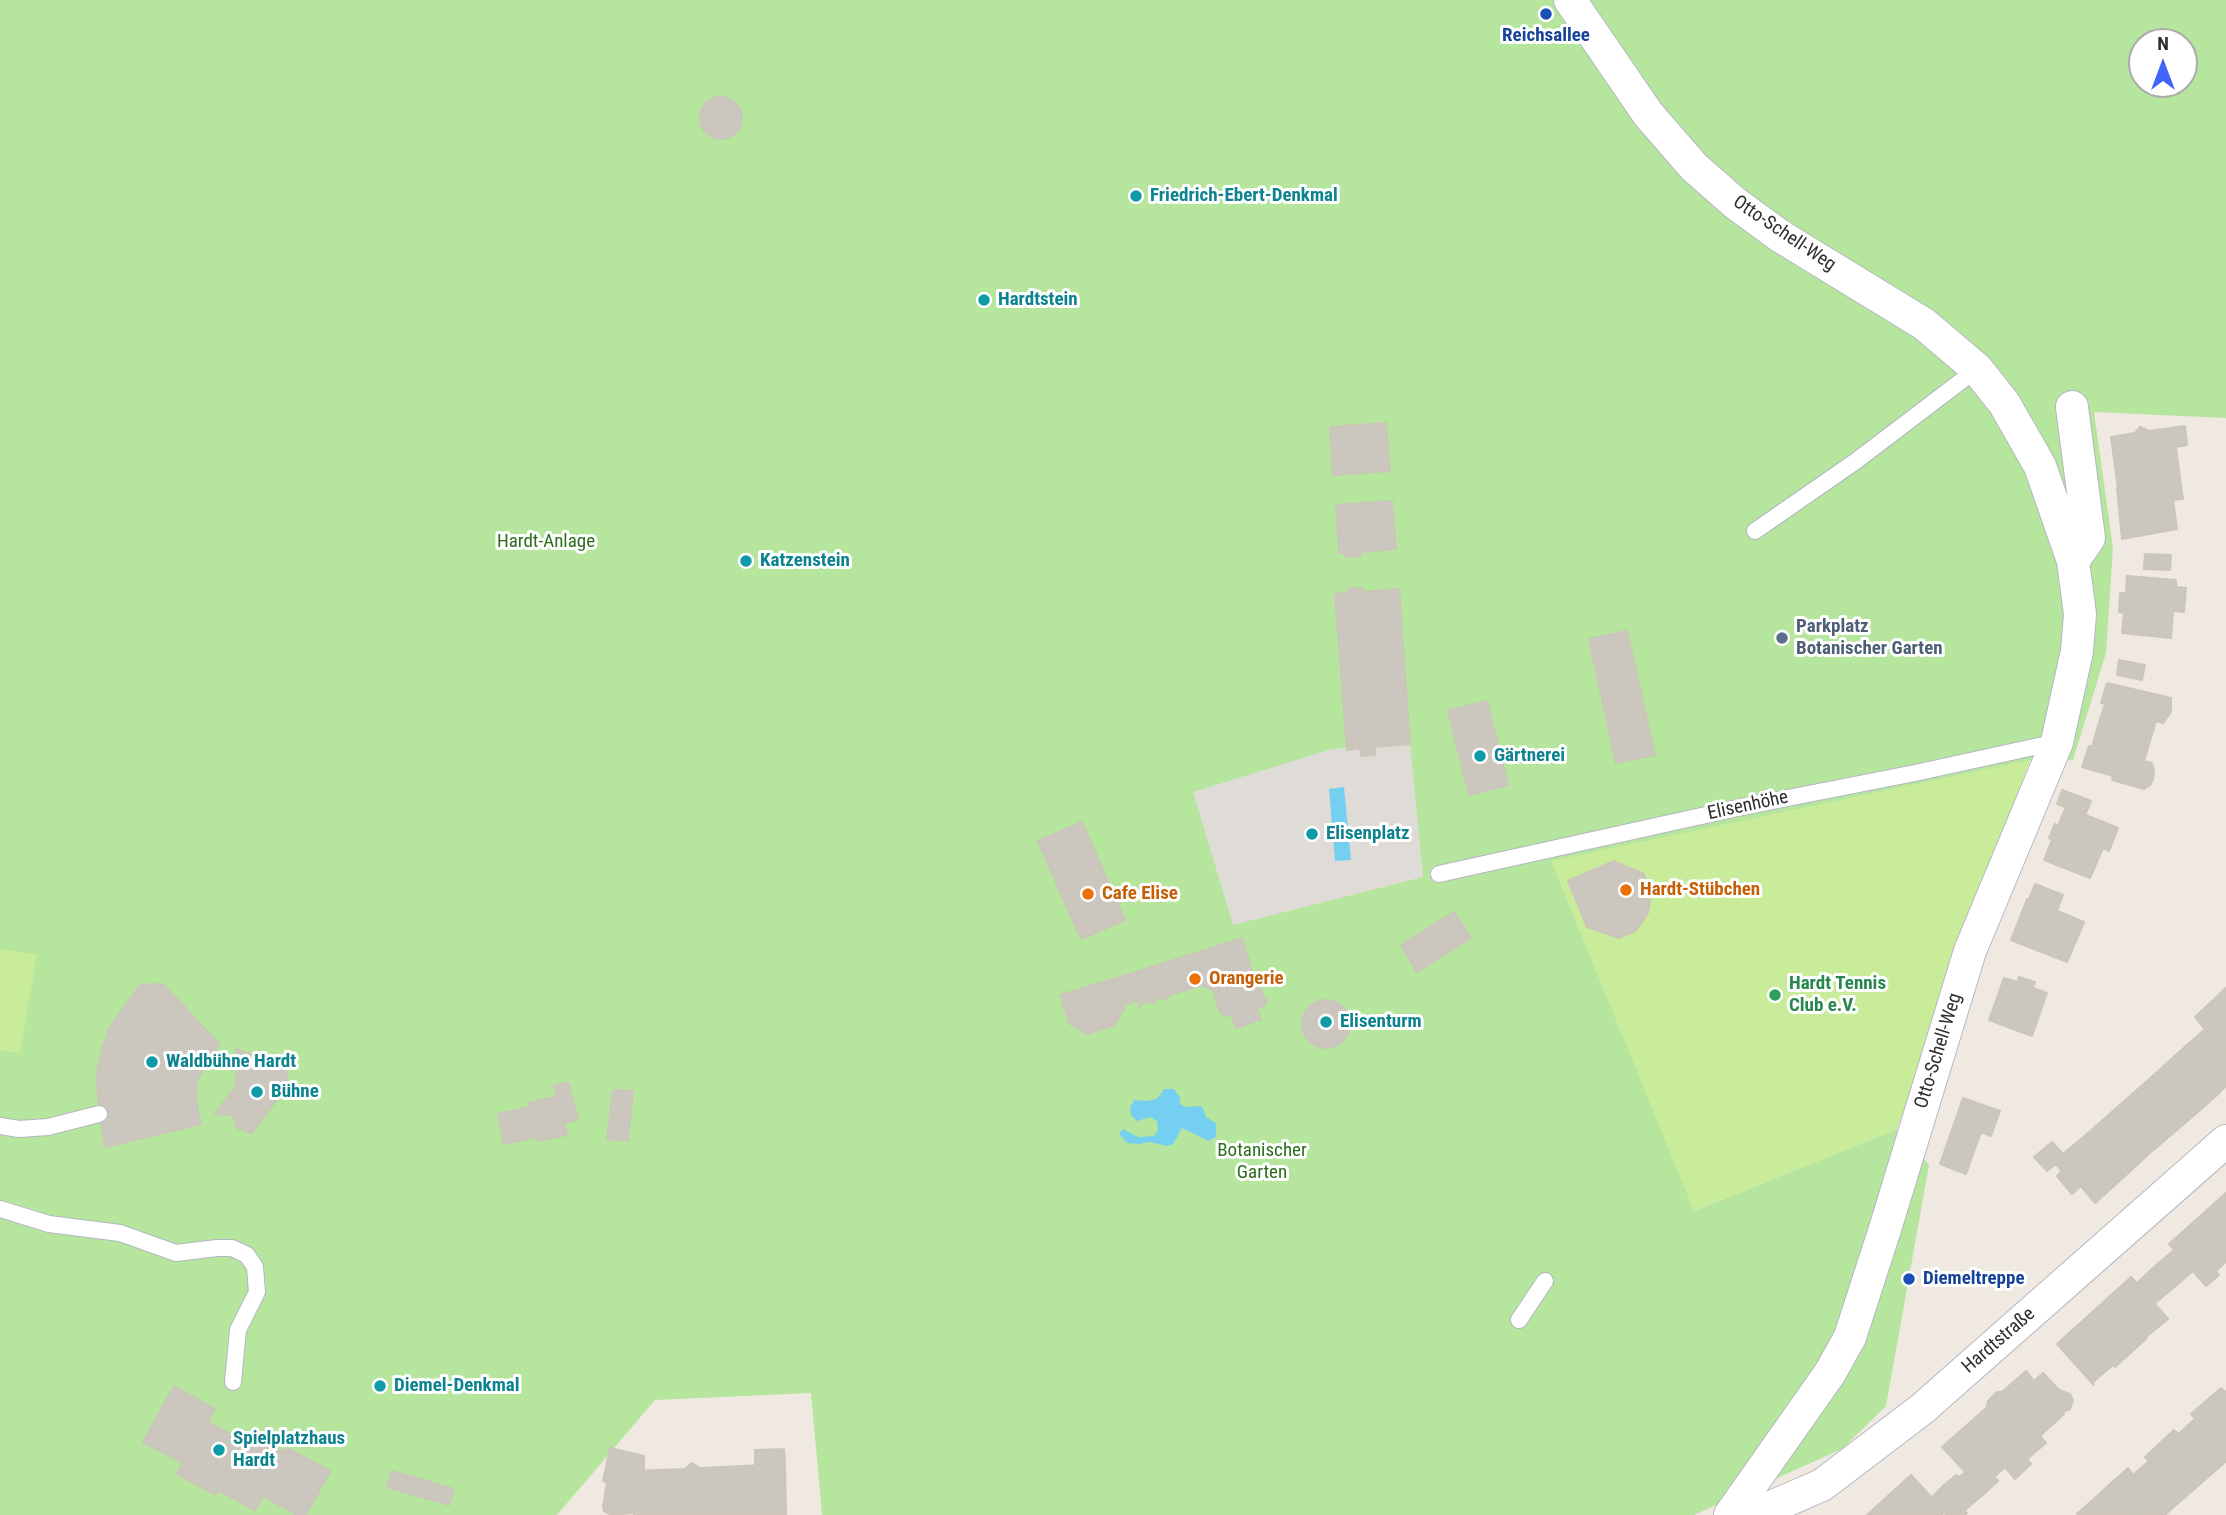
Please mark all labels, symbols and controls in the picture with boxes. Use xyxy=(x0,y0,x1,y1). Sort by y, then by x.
marker: Reichsallee xyxy=(1538,6,1554,22)
place label: Reichsallee xyxy=(1502,25,1590,47)
north arrow xyxy=(2128,28,2198,98)
text: N xyxy=(2157,32,2169,55)
place label: Friedrich-Ebert-Denkmal xyxy=(1150,185,1338,207)
marker: Friedrich-Ebert-Denkmal xyxy=(1128,188,1144,204)
street label: Otto-Schell-Weg xyxy=(1728,191,1840,277)
place label: Hardtstein xyxy=(998,289,1078,311)
marker: Hardtstein xyxy=(976,292,992,308)
park label: Hardt-Anlage xyxy=(497,531,595,553)
place label: Katzenstein xyxy=(760,550,850,572)
marker: Katzenstein xyxy=(738,553,754,569)
place label: Parkplatz Botanischer Garten xyxy=(1796,616,1943,660)
marker: Parkplatz Botanischer Garten xyxy=(1774,630,1790,646)
place label: Gärtnerei xyxy=(1494,745,1565,767)
marker: Gärtnerei xyxy=(1472,748,1488,764)
street label: Elisenhöhe xyxy=(1706,786,1790,826)
place label: Elisenplatz xyxy=(1326,823,1410,845)
marker: Elisenplatz xyxy=(1304,826,1320,842)
place label: Hardt-Stübchen xyxy=(1640,879,1760,901)
marker: Hardt-Stübchen xyxy=(1618,882,1634,898)
place label: Cafe Elise xyxy=(1102,883,1178,905)
marker: Cafe Elise xyxy=(1080,886,1096,902)
place label: Orangerie xyxy=(1209,968,1284,990)
marker: Orangerie xyxy=(1187,971,1203,987)
place label: Hardt Tennis Club e.V. xyxy=(1789,973,1886,1017)
marker: Hardt Tennis Club e.V. xyxy=(1767,987,1783,1003)
street label: Otto-Schell-Weg xyxy=(1911,991,1967,1111)
place label: Elisenturm xyxy=(1340,1011,1422,1033)
marker: Elisenturm xyxy=(1318,1014,1334,1030)
place label: Waldbühne Hardt xyxy=(166,1051,296,1073)
marker: Waldbühne Hardt xyxy=(144,1054,160,1070)
place label: Bühne xyxy=(271,1081,319,1103)
marker: Bühne xyxy=(249,1084,265,1100)
park label: Botanischer Garten xyxy=(1217,1140,1307,1184)
place label: Diemeltreppe xyxy=(1923,1268,2025,1290)
marker: Diemeltreppe xyxy=(1901,1271,1917,1287)
street label: Hardtstraße xyxy=(1958,1303,2040,1379)
place label: Diemel-Denkmal xyxy=(394,1375,520,1397)
marker: Diemel-Denkmal xyxy=(372,1378,388,1394)
place label: Spielplatzhaus Hardt xyxy=(233,1428,345,1472)
marker: Spielplatzhaus Hardt xyxy=(211,1442,227,1458)

